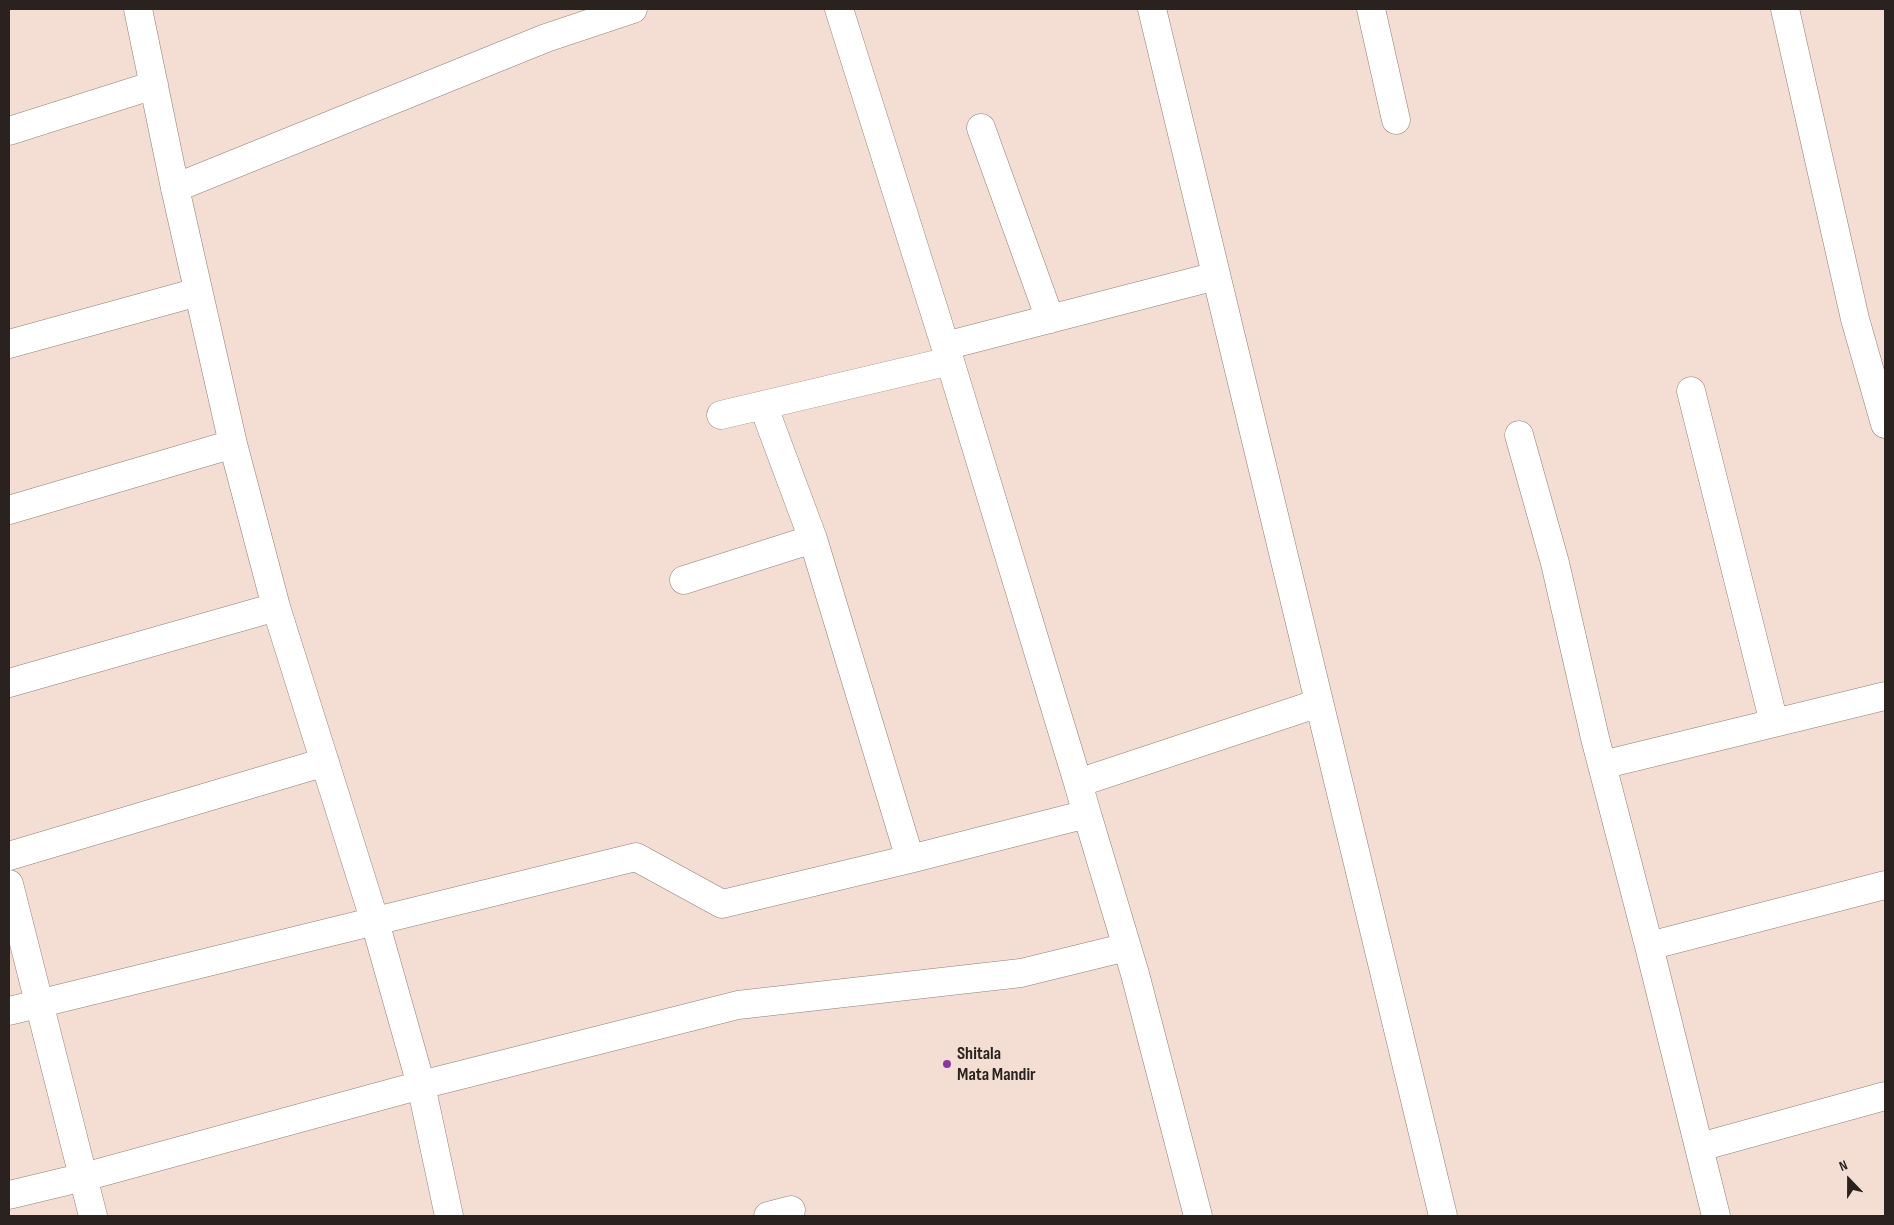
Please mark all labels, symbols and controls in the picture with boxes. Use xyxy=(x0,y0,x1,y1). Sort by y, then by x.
place label: Shitala Mata Mandir xyxy=(957,1043,1036,1086)
marker: Shitala Mata Mandir xyxy=(941,1058,953,1070)
north arrow xyxy=(1824,1155,1874,1205)
text: N xyxy=(1837,1156,1850,1175)

